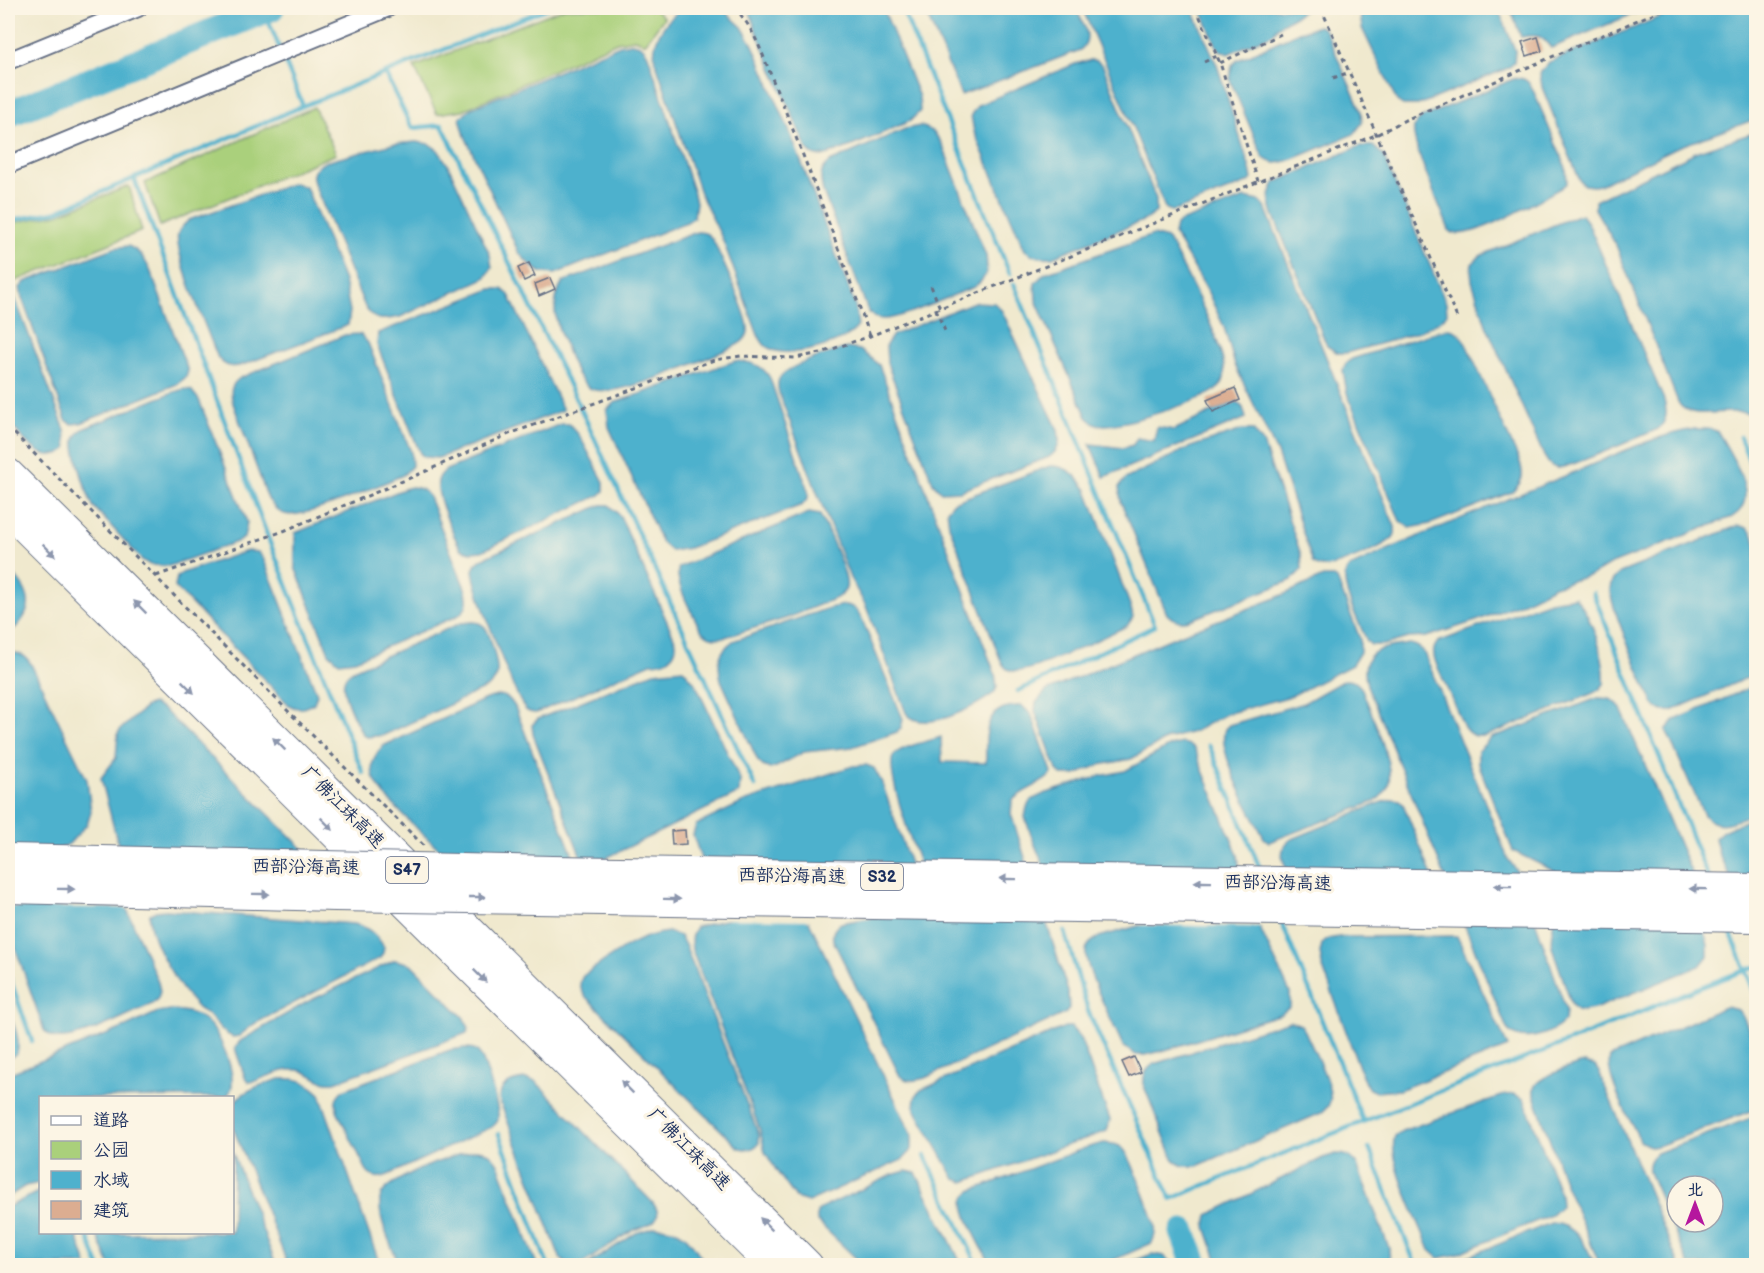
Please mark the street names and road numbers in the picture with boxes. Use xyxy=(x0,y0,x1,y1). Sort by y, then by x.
street label: 广佛江珠高速 xyxy=(297,761,389,853)
street label: 西部沿海高速 xyxy=(252,856,360,878)
road number: S47 xyxy=(386,857,428,883)
road number: S32 xyxy=(861,864,903,890)
street label: 西部沿海高速 xyxy=(738,865,846,887)
street label: 西部沿海高速 xyxy=(1224,872,1332,894)
street label: 广佛江珠高速 xyxy=(643,1103,735,1195)

